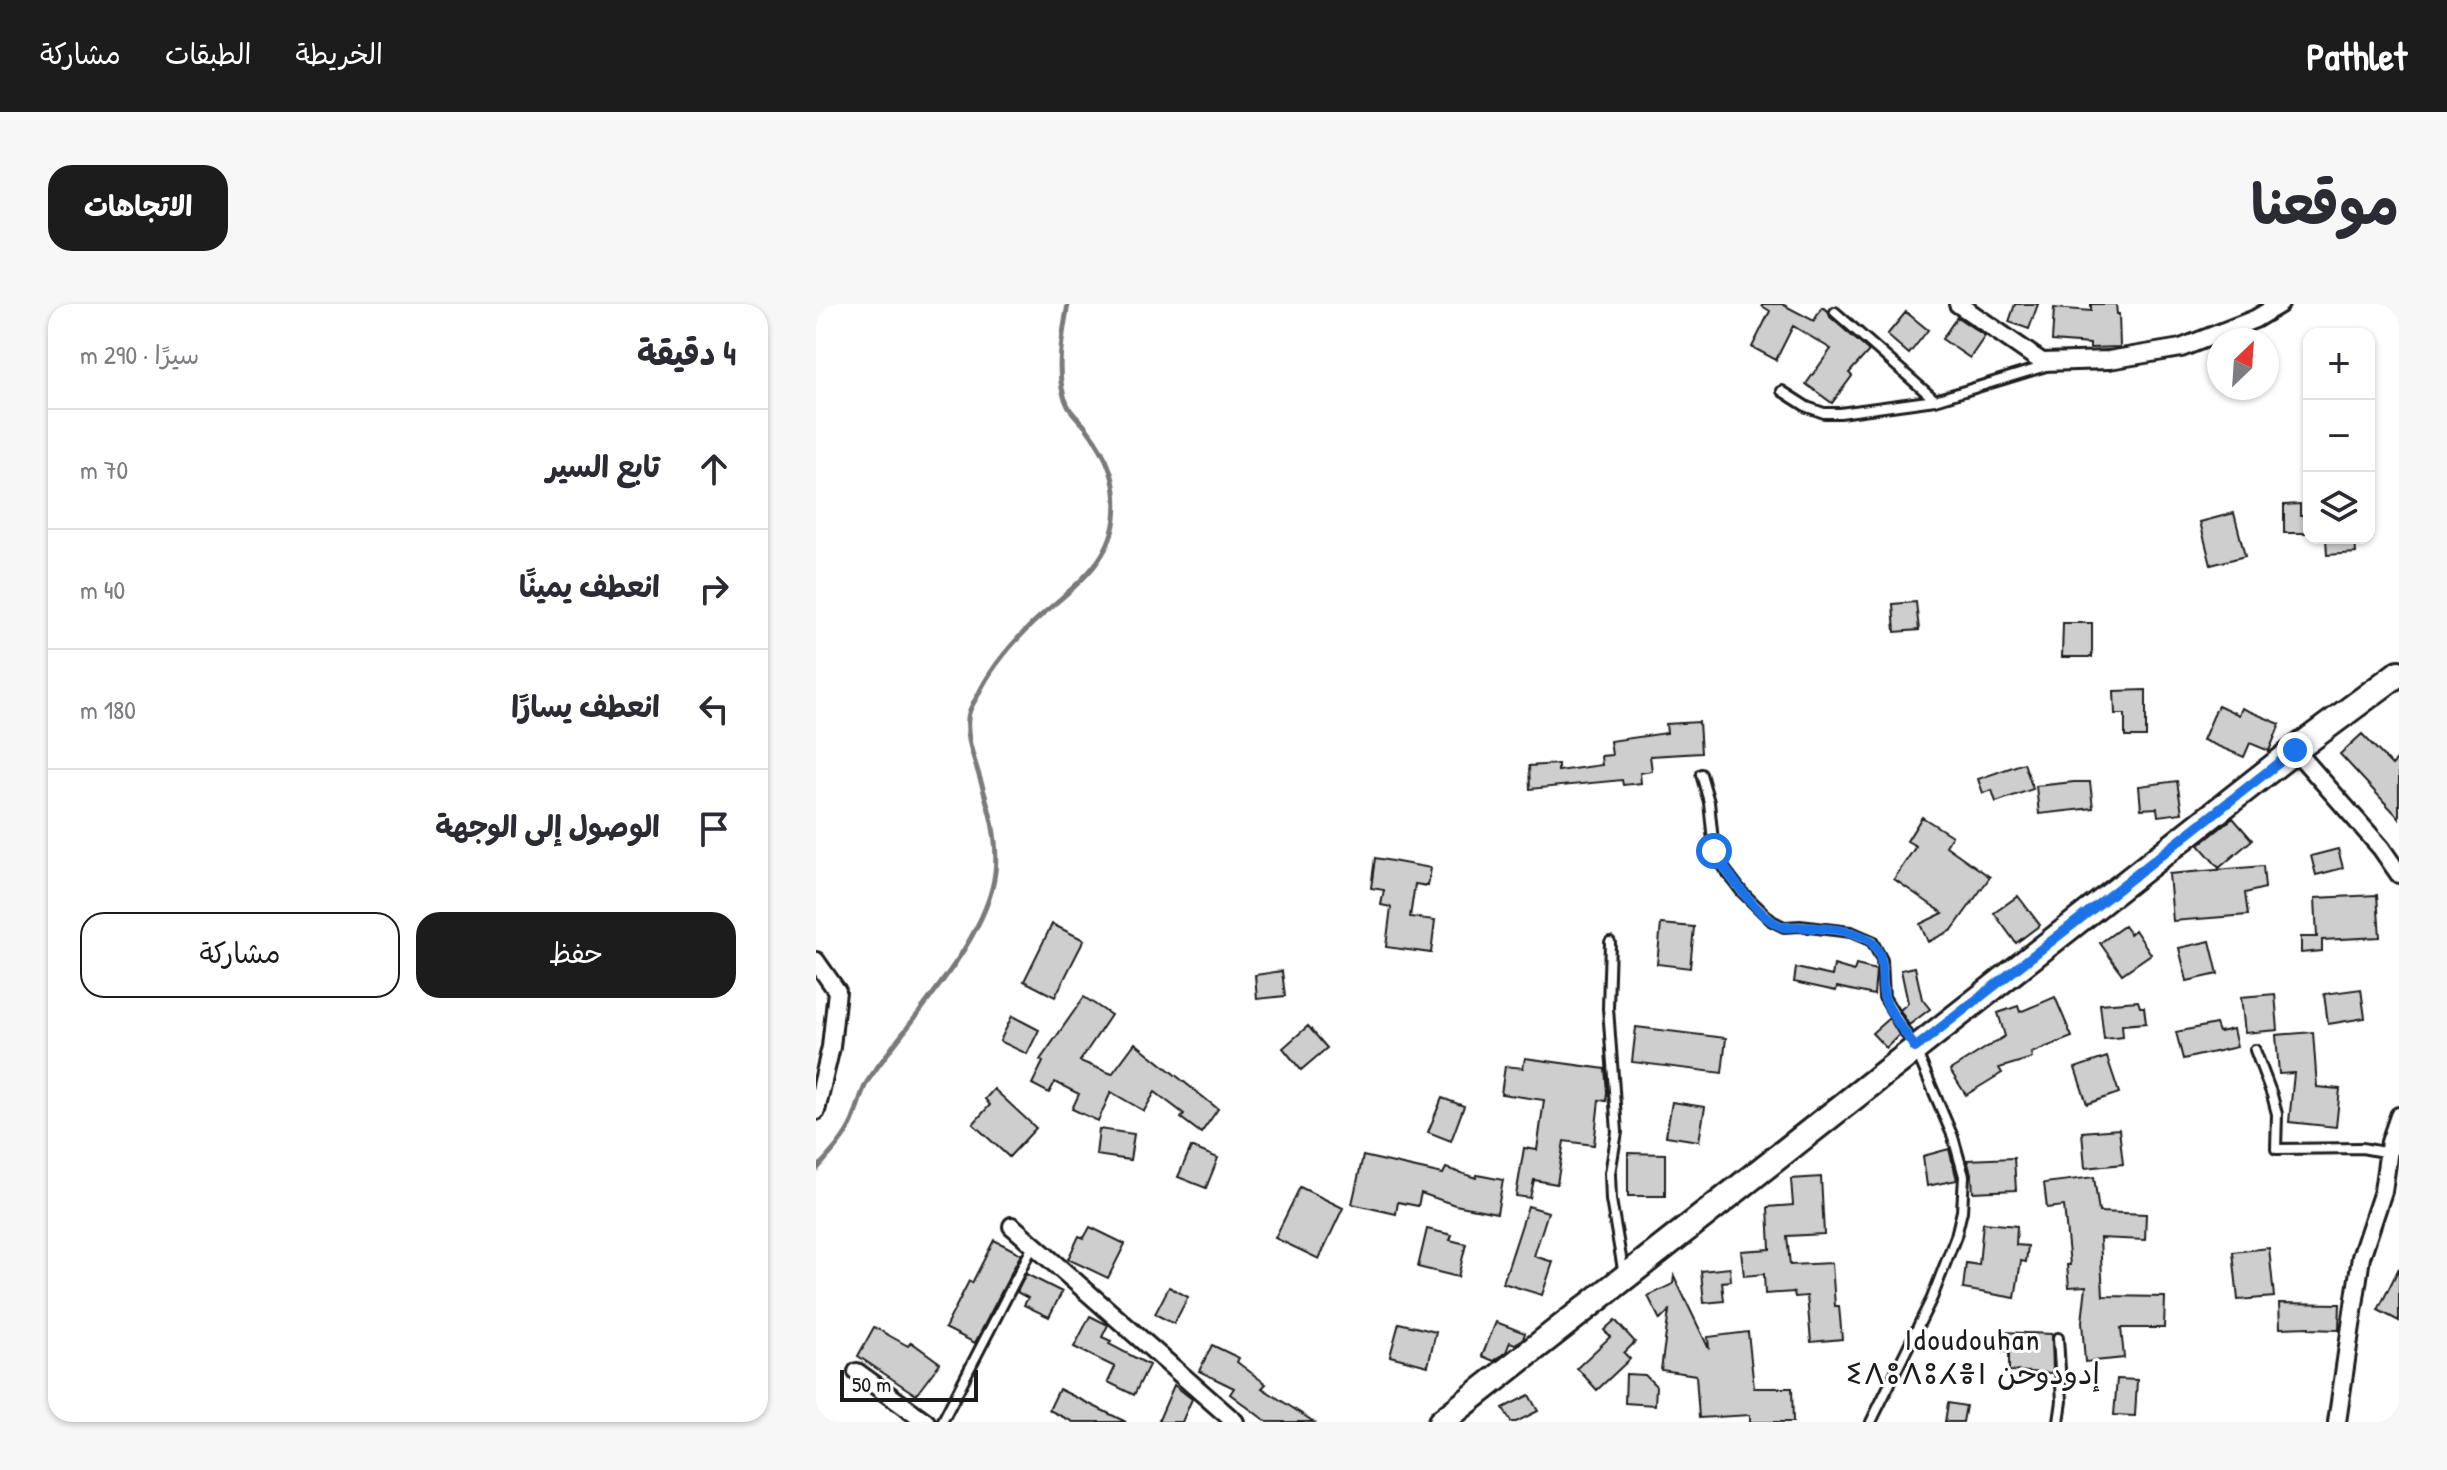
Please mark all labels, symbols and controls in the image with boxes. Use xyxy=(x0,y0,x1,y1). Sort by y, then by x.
text: Pathlet xyxy=(2306,30,2407,82)
text: مشاركة xyxy=(40,35,121,73)
text: الطبقات xyxy=(165,35,251,73)
text: الخريطة xyxy=(295,35,383,73)
button: الاتجاهات xyxy=(48,165,228,251)
text: موقعنا xyxy=(2251,166,2399,241)
north arrow xyxy=(2207,328,2279,400)
map controls xyxy=(2303,328,2375,544)
button: + xyxy=(2303,328,2375,400)
text: 4 دقيقة xyxy=(637,330,736,376)
text: سيرًا · 290 m xyxy=(80,337,199,372)
button: − xyxy=(2303,400,2375,472)
text: تابع السير xyxy=(546,446,660,486)
icon: ahead xyxy=(692,447,736,491)
text: 70 m xyxy=(80,452,128,487)
button: layers xyxy=(2303,472,2375,544)
text: انعطف يمينًا xyxy=(519,566,660,606)
icon: right xyxy=(692,567,736,611)
text: 40 m xyxy=(80,572,125,607)
text: انعطف يسارًا xyxy=(511,686,660,726)
icon: left xyxy=(692,687,736,731)
text: 180 m xyxy=(80,692,136,727)
route end xyxy=(2277,732,2313,768)
text: الوصول إلى الوجهة xyxy=(435,806,660,846)
icon: arrive xyxy=(692,807,736,851)
route start xyxy=(1696,833,1732,869)
button: مشاركة xyxy=(80,912,400,998)
button: حفظ xyxy=(416,912,736,998)
district label: Idoudouhan ⵉⴷⵓⴷⵓⵃⴻⵏ إدودوحن xyxy=(1846,1319,2100,1393)
scale bar xyxy=(840,1366,978,1402)
text: 50 m xyxy=(852,1369,891,1399)

